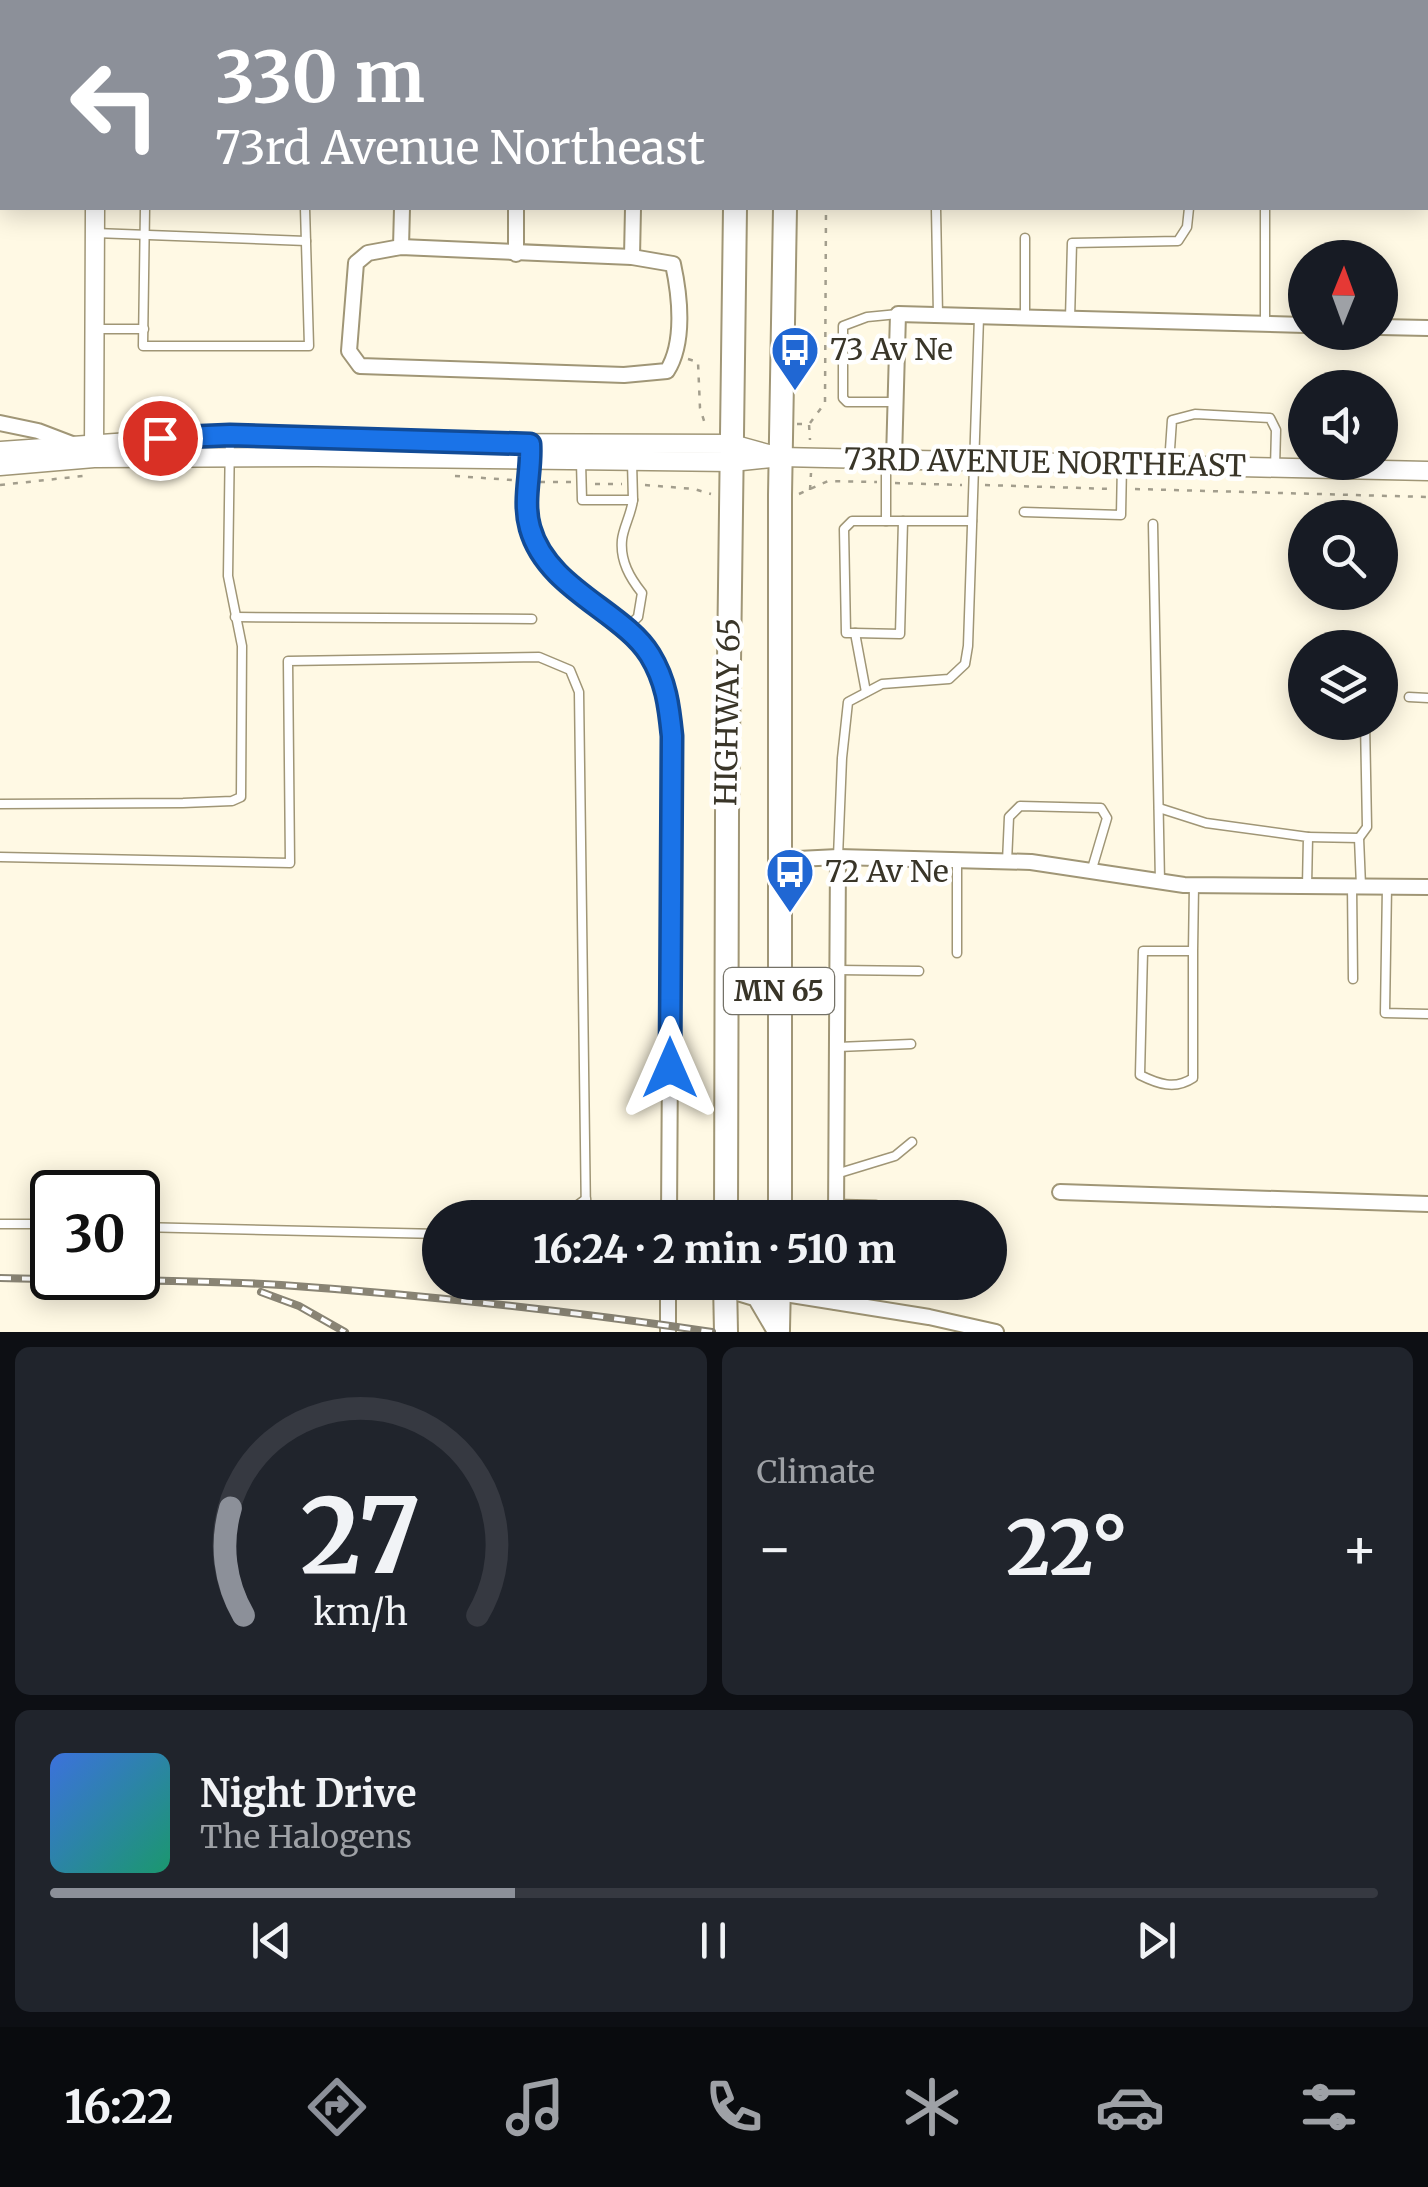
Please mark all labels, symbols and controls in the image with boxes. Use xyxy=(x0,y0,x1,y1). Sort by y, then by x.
text: 330 m xyxy=(215,33,425,121)
icon: left xyxy=(50,40,180,170)
text: 73rd Avenue Northeast xyxy=(215,120,705,176)
north arrow xyxy=(1288,240,1398,350)
map controls xyxy=(1288,240,1398,740)
bus stop icon: 73 Av Ne xyxy=(769,324,821,392)
place label: 73 Av Ne xyxy=(830,330,953,368)
button: sound xyxy=(1288,370,1398,480)
pin xyxy=(118,396,203,481)
icon: arrive xyxy=(133,411,188,466)
street label: 73RD AVENUE NORTHEAST xyxy=(844,439,1247,485)
button: search xyxy=(1288,500,1398,610)
street label: HIGHWAY 65 xyxy=(706,618,748,806)
button: layers xyxy=(1288,630,1398,740)
bus stop icon: 72 Av Ne xyxy=(764,846,816,914)
place label: 72 Av Ne xyxy=(825,852,949,890)
road number: MN 65 xyxy=(724,968,834,1014)
position arrow xyxy=(618,1016,722,1120)
speed limit sign: 30 xyxy=(30,1170,160,1300)
text: 16:24 · 2 min · 510 m xyxy=(533,1226,896,1273)
text: Climate xyxy=(757,1452,875,1492)
text: 27 xyxy=(301,1471,421,1601)
text: 22° xyxy=(1006,1501,1128,1595)
text: − xyxy=(757,1514,793,1583)
text: + xyxy=(1341,1514,1378,1583)
text: km/h xyxy=(313,1590,408,1635)
text: Night Drive xyxy=(200,1770,417,1817)
text: The Halogens xyxy=(200,1817,412,1857)
icon: previous xyxy=(244,1913,299,1968)
icon: pause xyxy=(686,1913,741,1968)
icon: next xyxy=(1129,1913,1184,1968)
icon: directions xyxy=(302,2072,372,2142)
icon: music xyxy=(500,2072,570,2142)
icon: phone xyxy=(699,2072,769,2142)
icon: climate xyxy=(897,2072,967,2142)
icon: car xyxy=(1095,2072,1165,2142)
icon: filters xyxy=(1294,2072,1364,2142)
text: 16:22 xyxy=(64,2079,174,2135)

